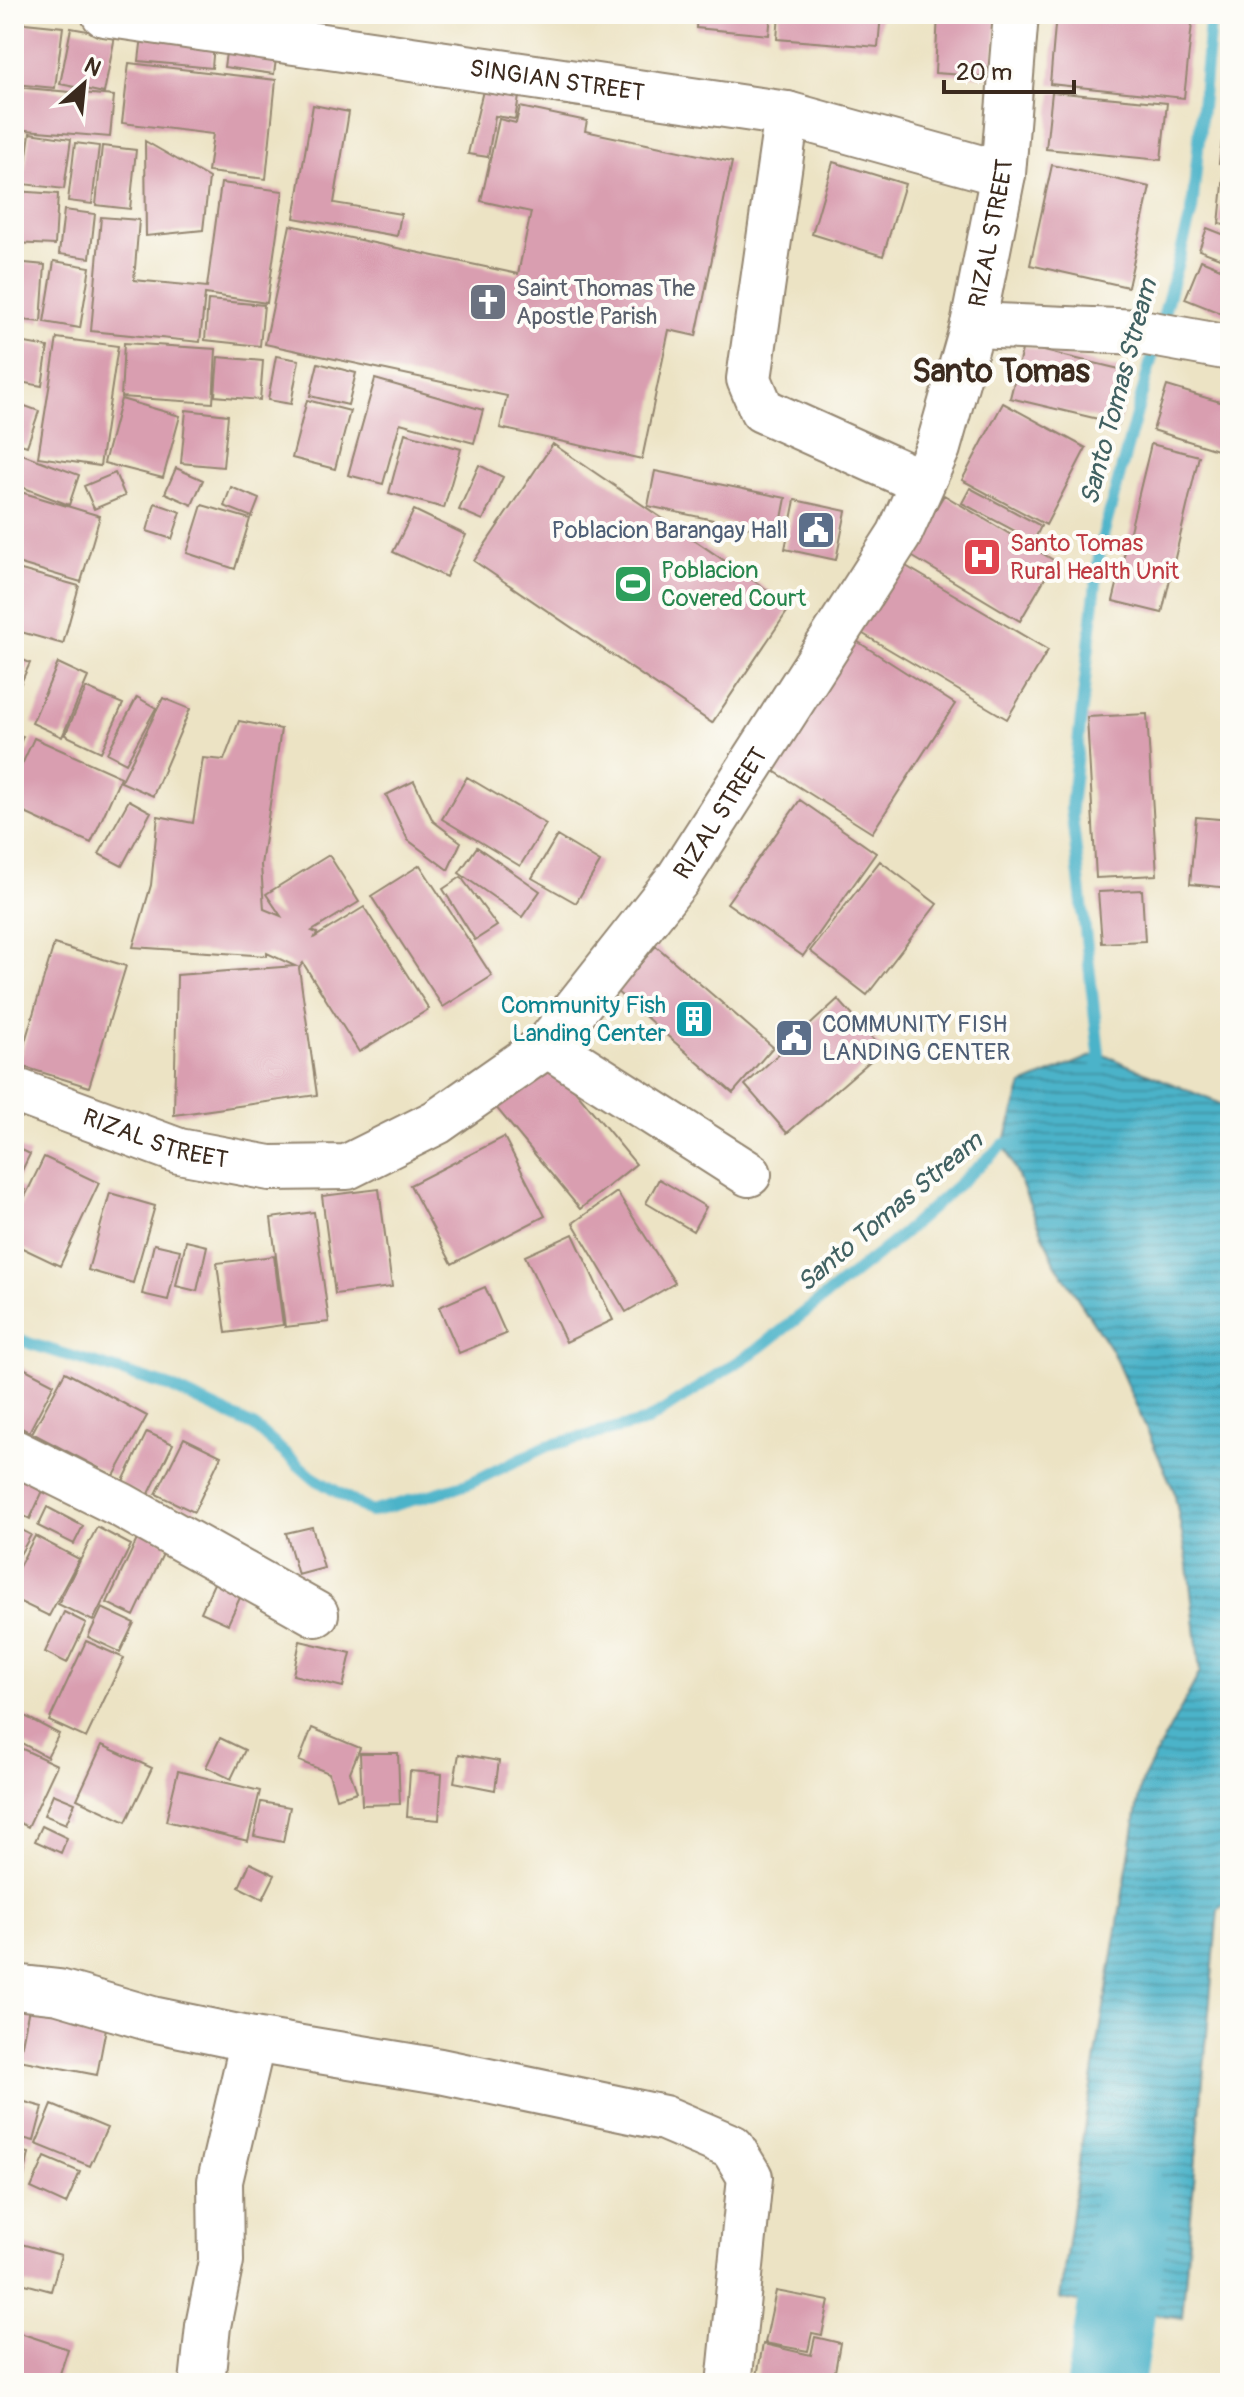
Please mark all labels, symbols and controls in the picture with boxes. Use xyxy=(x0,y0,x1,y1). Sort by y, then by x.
north arrow xyxy=(44,44,124,124)
scale bar xyxy=(944,44,1074,94)
text: N xyxy=(80,51,106,83)
street label: SINGIAN STREET xyxy=(468,53,646,107)
text: 20 m xyxy=(956,58,1012,87)
street label: RIZAL STREET xyxy=(962,157,1019,310)
place label: Saint Thomas The Apostle Parish xyxy=(516,274,695,331)
water label: Santo Tomas Stream xyxy=(1073,274,1165,508)
church icon: Saint Thomas The Apostle Parish xyxy=(467,281,509,323)
district label: Santo Tomas xyxy=(912,352,1090,392)
public building icon: Poblacion Barangay Hall xyxy=(795,509,837,551)
place label: Poblacion Barangay Hall xyxy=(552,516,788,545)
place label: Santo Tomas Rural Health Unit xyxy=(1010,529,1179,586)
hospital icon: Santo Tomas Rural Health Unit xyxy=(961,536,1003,578)
place label: Poblacion Covered Court xyxy=(661,556,807,613)
sports icon: Poblacion Covered Court xyxy=(612,563,654,605)
street label: RIZAL STREET xyxy=(667,742,773,885)
place label: Community Fish Landing Center xyxy=(501,991,666,1048)
building icon: Community Fish Landing Center xyxy=(673,998,715,1040)
place label: COMMUNITY FISH LANDING CENTER xyxy=(822,1010,1010,1067)
public building icon: COMMUNITY FISH LANDING CENTER xyxy=(773,1017,815,1059)
street label: RIZAL STREET xyxy=(79,1102,230,1174)
water label: Santo Tomas Stream xyxy=(791,1124,991,1299)

